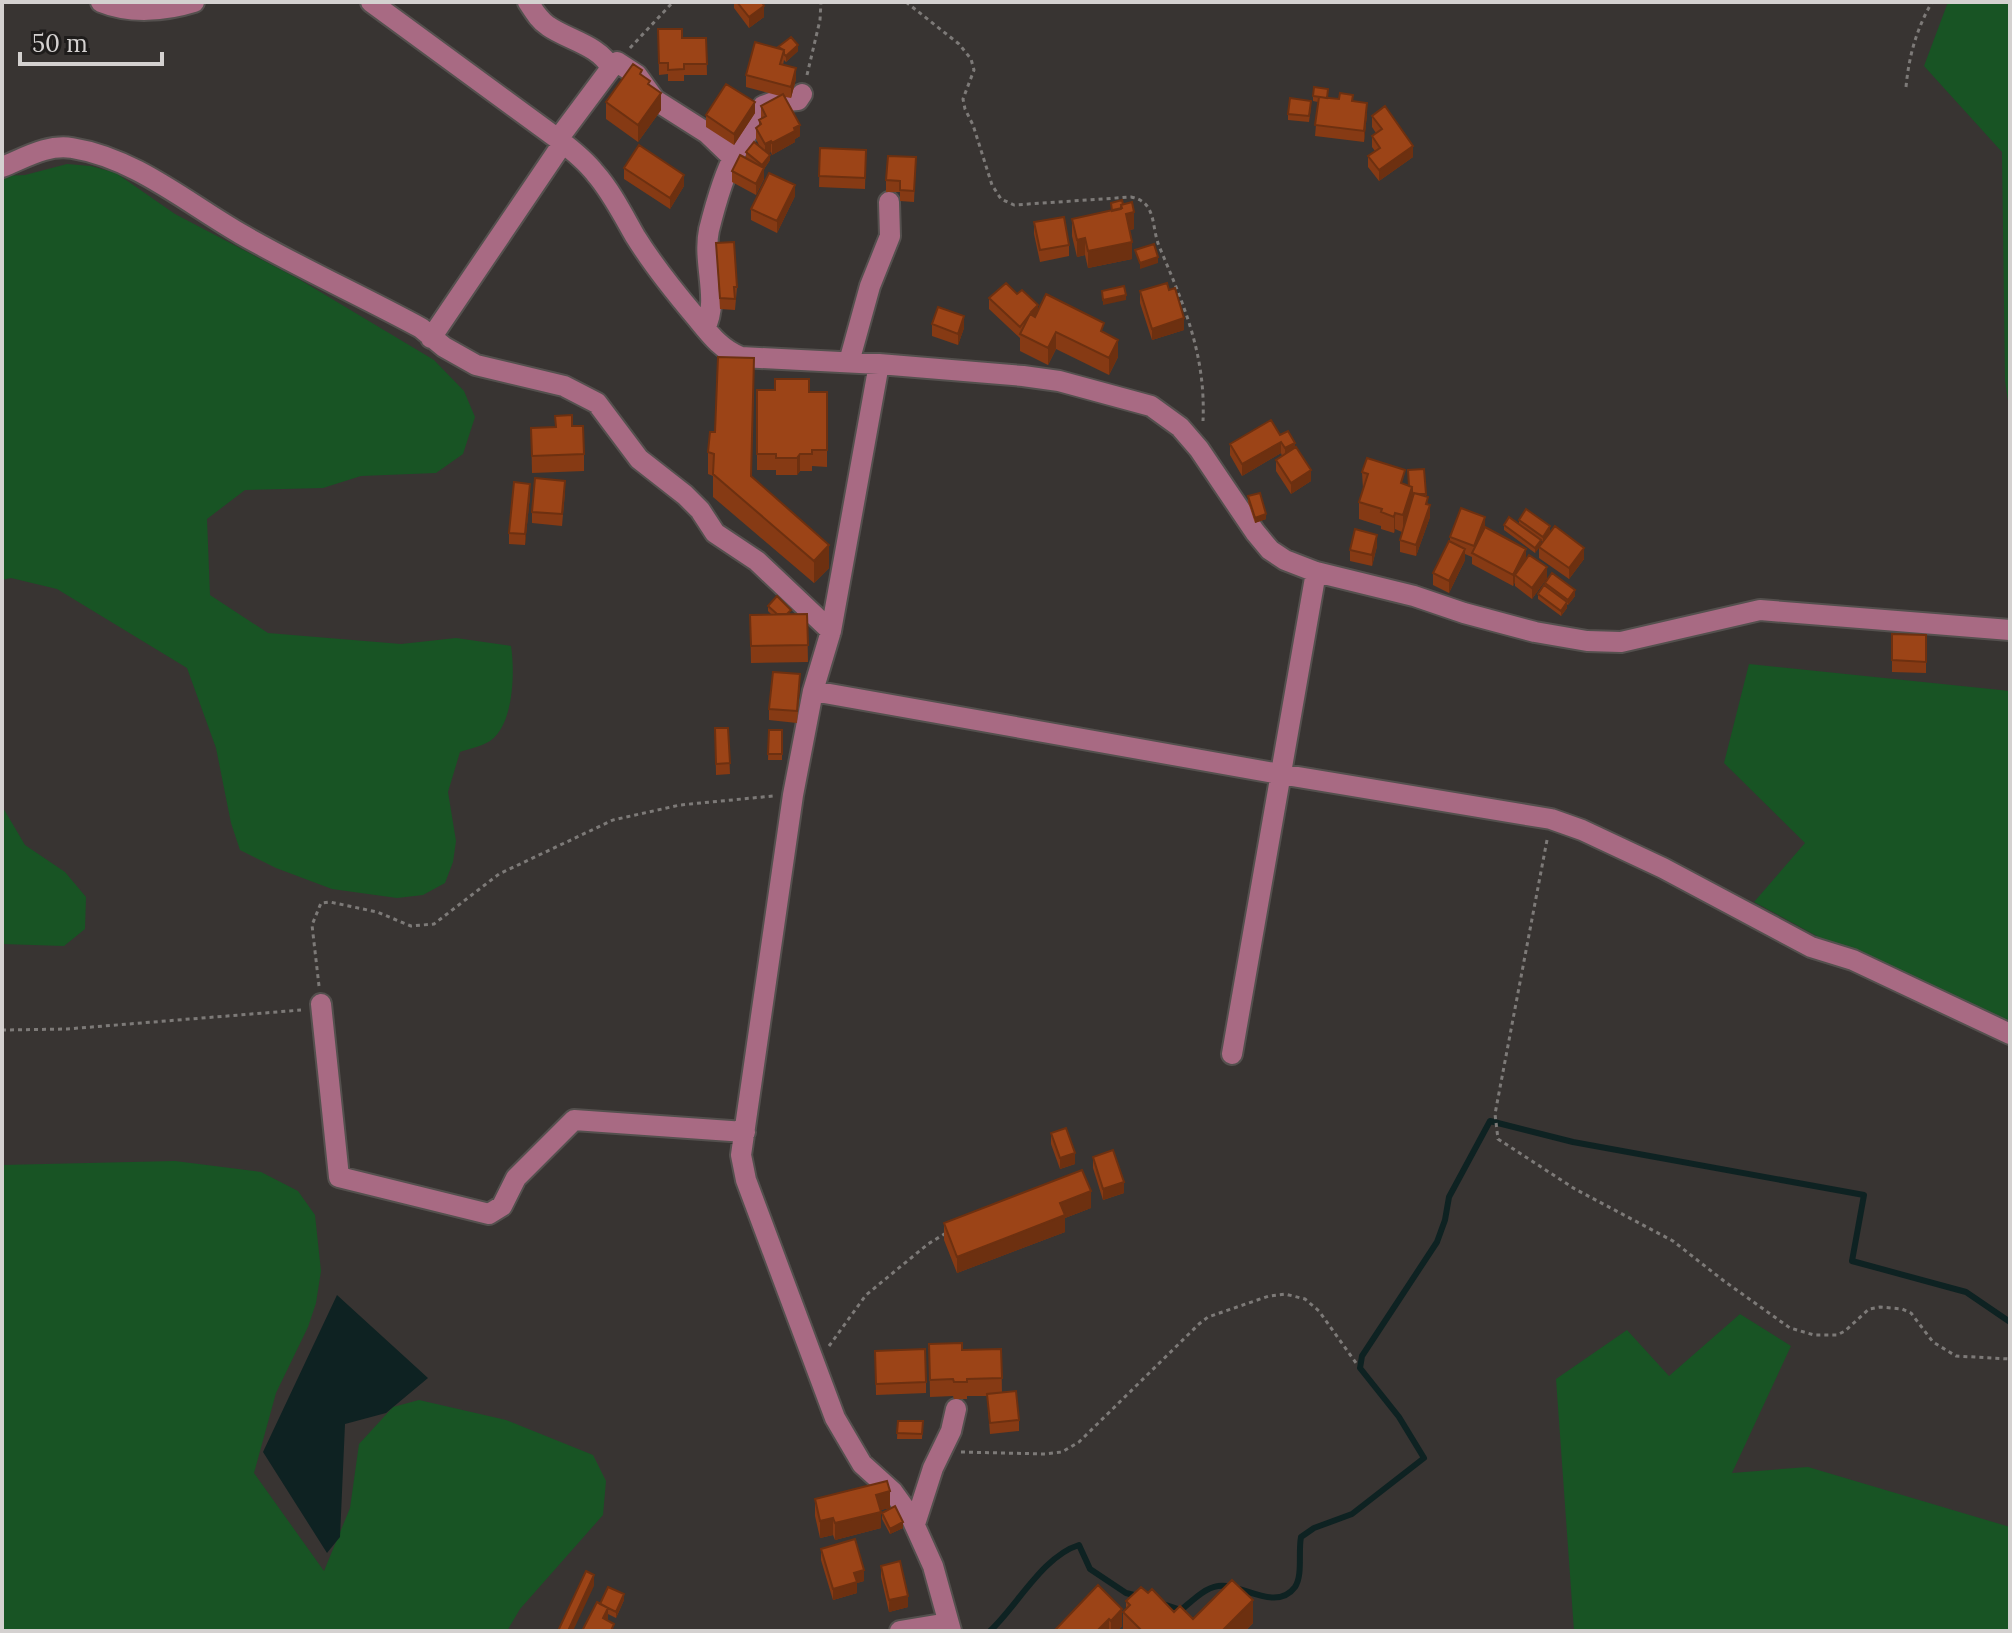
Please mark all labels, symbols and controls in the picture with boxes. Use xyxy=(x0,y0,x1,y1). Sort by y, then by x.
scale bar xyxy=(20,16,162,66)
text: 50 m xyxy=(32,28,88,59)

